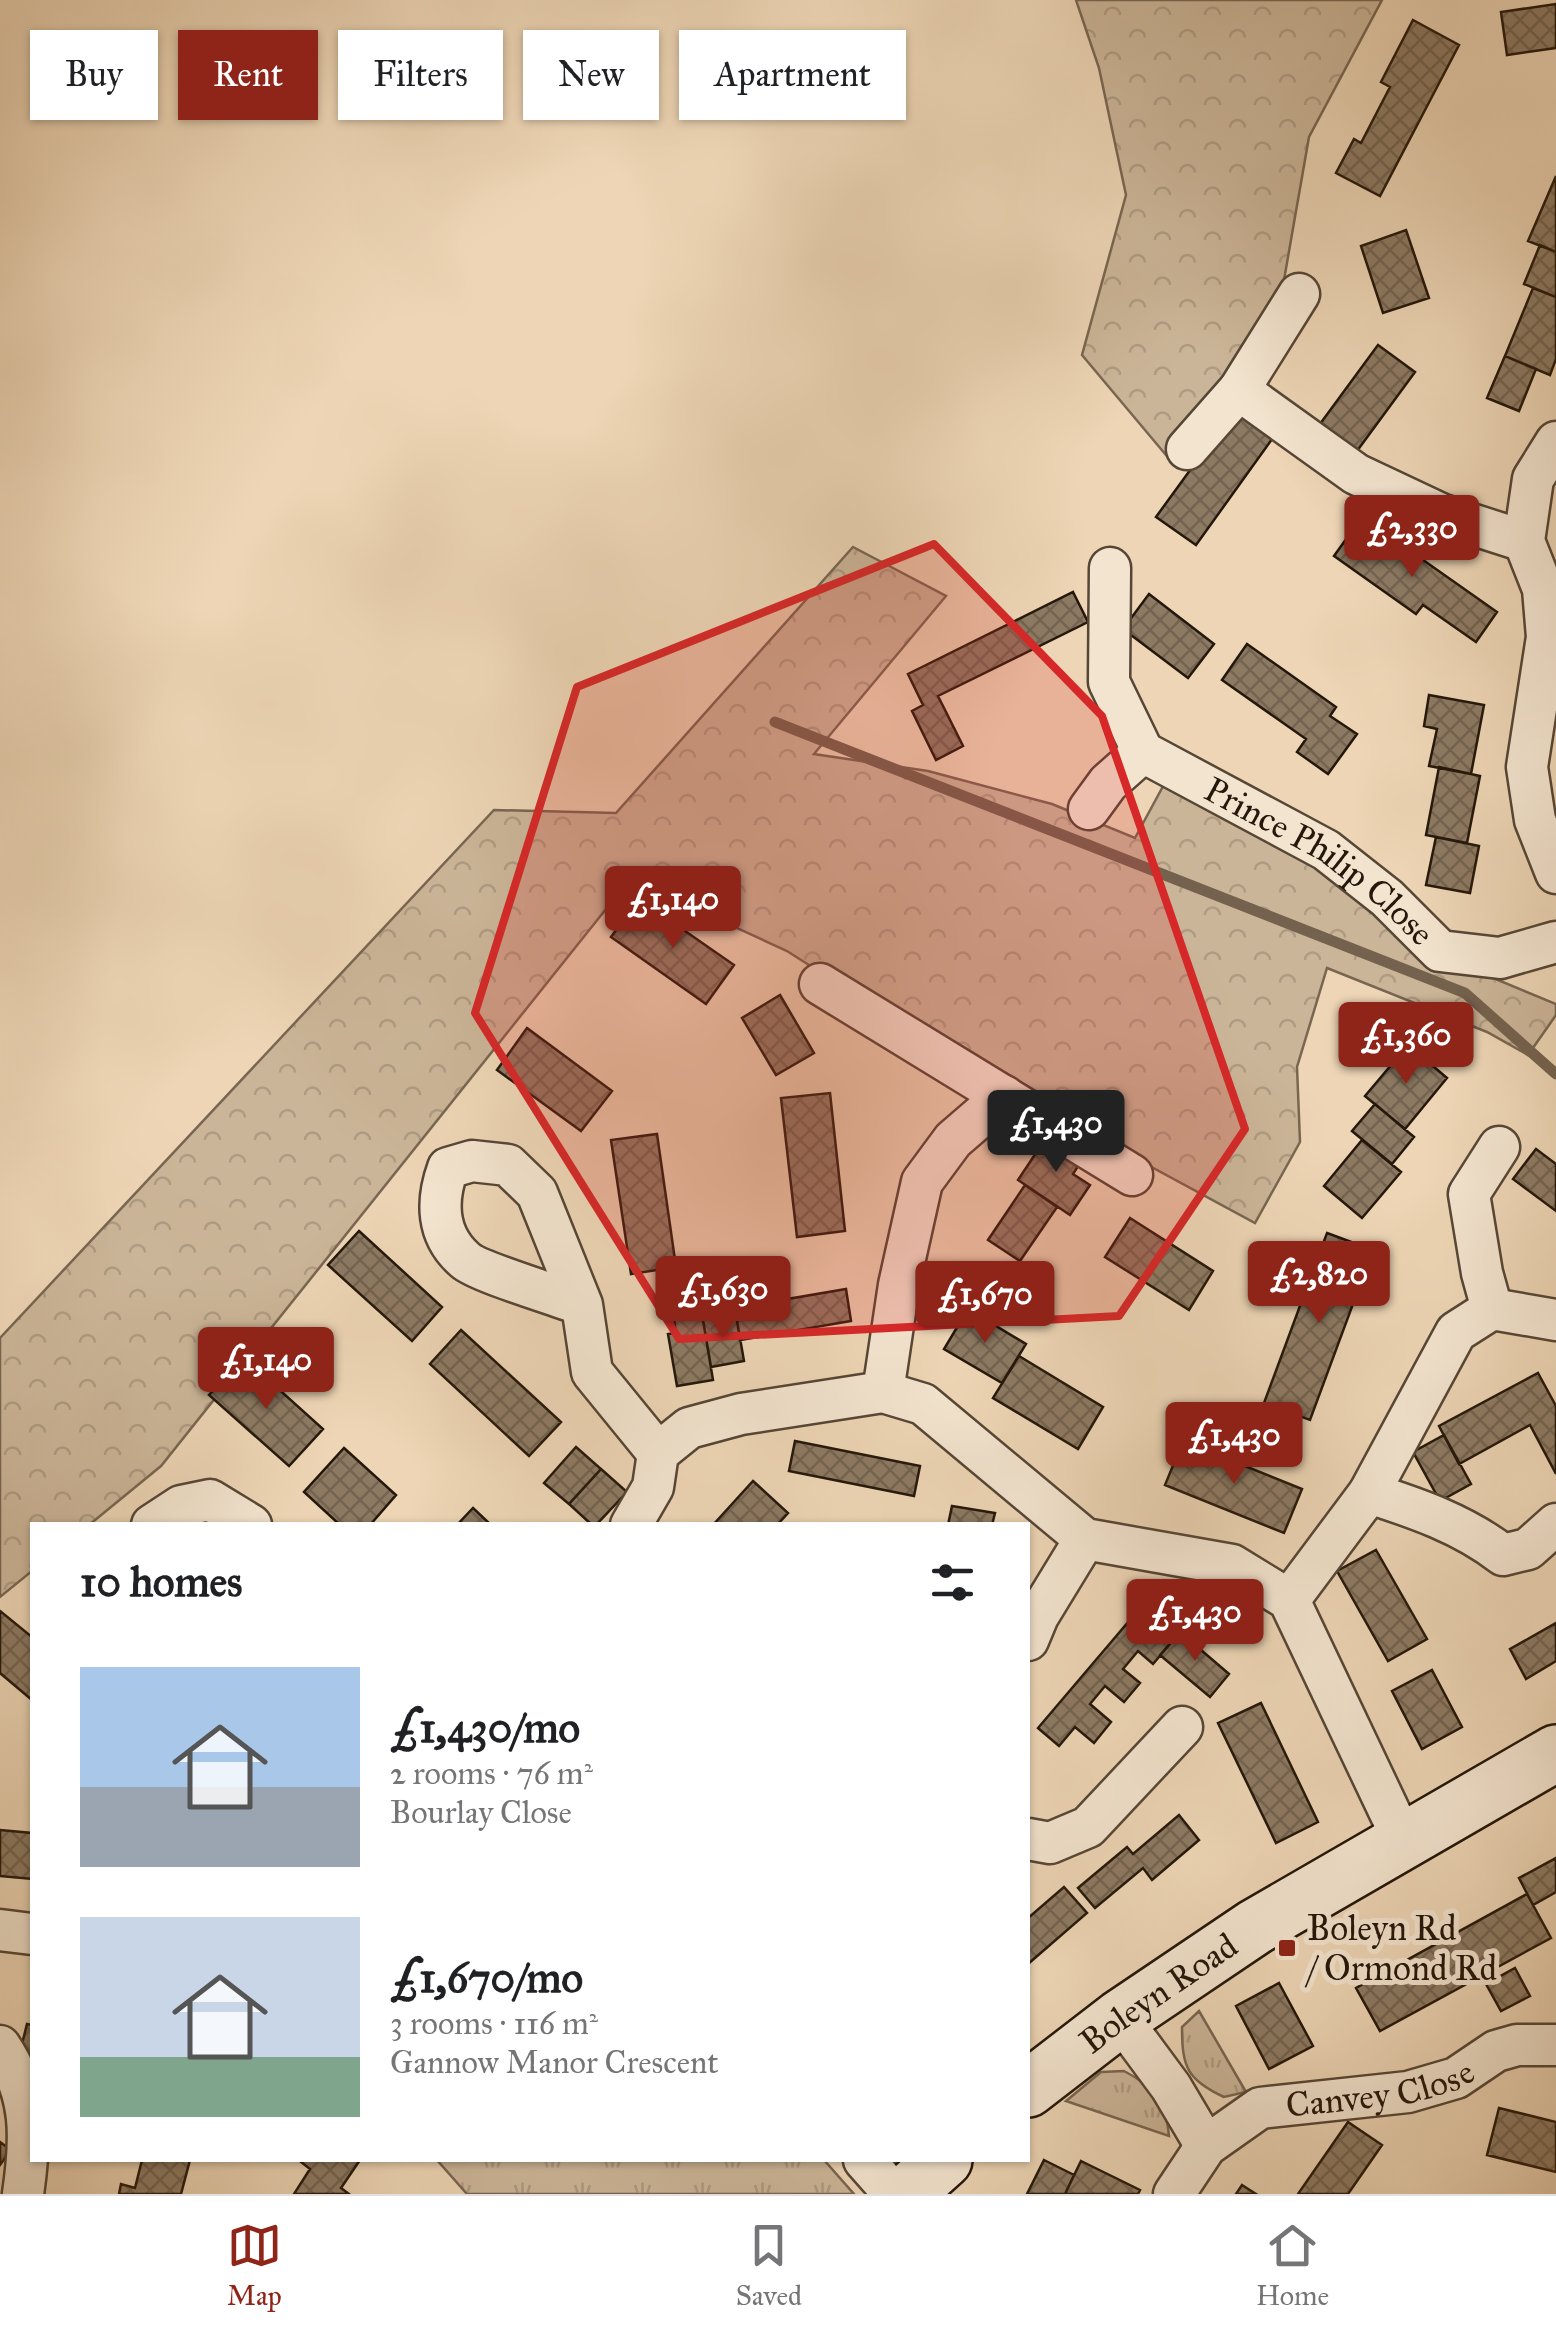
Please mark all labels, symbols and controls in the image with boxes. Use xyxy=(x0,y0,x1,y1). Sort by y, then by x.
chip: Buy xyxy=(30,30,158,120)
chip: Rent xyxy=(178,30,318,120)
chip: Filters xyxy=(338,30,503,120)
chip: New xyxy=(523,30,659,120)
chip: Apartment xyxy=(679,30,906,120)
pin: £2,330 xyxy=(1331,495,1493,580)
text: £2,330 xyxy=(1366,508,1458,547)
street label: Prince Philip Close xyxy=(1197,768,1443,955)
pin: £1,140 xyxy=(592,866,754,951)
text: £1,140 xyxy=(627,879,719,918)
pin: £1,360 xyxy=(1325,1002,1487,1087)
text: £1,360 xyxy=(1361,1015,1451,1054)
pin: £1,430 xyxy=(975,1090,1137,1175)
text: £1,430 xyxy=(1009,1103,1103,1142)
pin: £2,820 xyxy=(1238,1241,1400,1326)
text: £2,820 xyxy=(1270,1254,1368,1293)
pin: £1,630 xyxy=(642,1256,804,1341)
pin: £1,670 xyxy=(904,1261,1066,1346)
text: £1,630 xyxy=(678,1269,768,1308)
text: £1,670 xyxy=(937,1274,1033,1313)
pin: £1,140 xyxy=(185,1327,347,1412)
text: £1,140 xyxy=(220,1340,312,1379)
pin: £1,430 xyxy=(1153,1402,1315,1487)
text: £1,430 xyxy=(1187,1415,1281,1454)
icon: filters xyxy=(925,1555,980,1610)
text: 10 homes xyxy=(80,1556,242,1608)
pin: £1,430 xyxy=(1114,1579,1276,1664)
text: £1,430 xyxy=(1148,1592,1242,1631)
text: £1,430/mo xyxy=(390,1702,580,1754)
icon: home xyxy=(160,1707,280,1827)
text: 2 rooms · 76 m² xyxy=(390,1754,593,1793)
text: Bourlay Close xyxy=(390,1793,572,1832)
place label: Boleyn Rd / Ormond Rd xyxy=(1304,1907,1497,1990)
street label: Boleyn Road xyxy=(1071,1924,1246,2063)
marker: Boleyn Rd / Ormond Rd xyxy=(1276,1937,1298,1959)
text: £1,670/mo xyxy=(390,1952,583,2004)
icon: home xyxy=(160,1957,280,2077)
text: 3 rooms · 116 m² xyxy=(390,2004,598,2043)
text: Gannow Manor Crescent xyxy=(390,2043,719,2082)
street label: Canvey Close xyxy=(1284,2051,1483,2127)
tab: Map xyxy=(227,2218,282,2313)
tab: Saved xyxy=(736,2218,802,2313)
tab: Home xyxy=(1256,2218,1329,2313)

